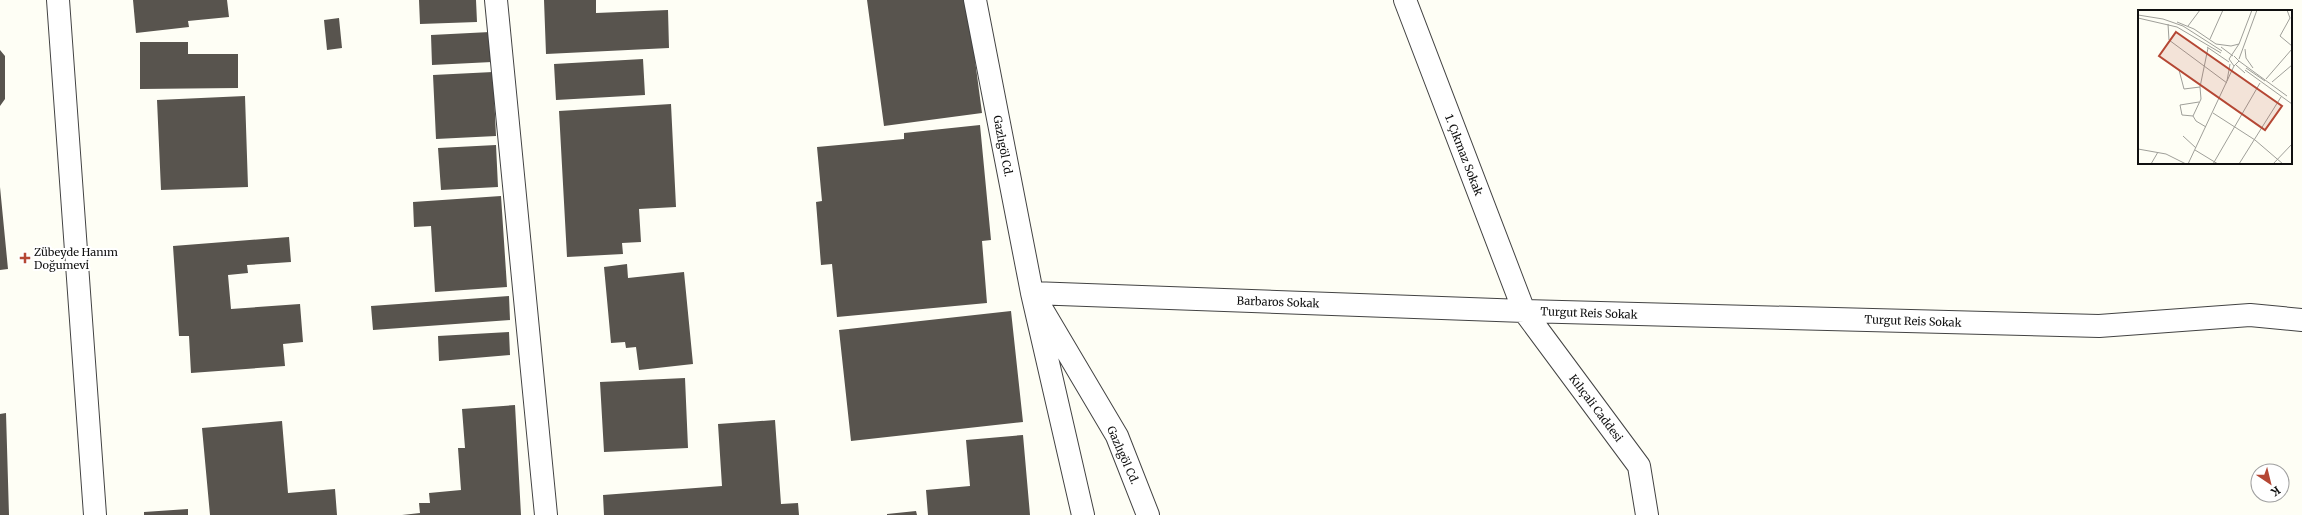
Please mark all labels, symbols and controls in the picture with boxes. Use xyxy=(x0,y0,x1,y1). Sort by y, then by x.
inset map xyxy=(2138,10,2292,164)
street label: 1. Çıkmaz Sokak xyxy=(1442,112,1486,198)
street label: Gazlıgöl Cd. xyxy=(990,114,1016,178)
place label: Zübeyde Hanım Doğumevi xyxy=(34,245,118,272)
marker: Zübeyde Hanım Doğumevi xyxy=(19,252,31,264)
street label: Barbaros Sokak xyxy=(1236,294,1320,310)
street label: Turgut Reis Sokak xyxy=(1540,304,1638,322)
street label: Turgut Reis Sokak xyxy=(1864,312,1962,330)
street label: Kılıçali Caddesi xyxy=(1566,372,1626,445)
street label: Gazlıgöl Cd. xyxy=(1104,424,1142,486)
north arrow xyxy=(2250,463,2290,503)
text: K xyxy=(2268,483,2283,500)

